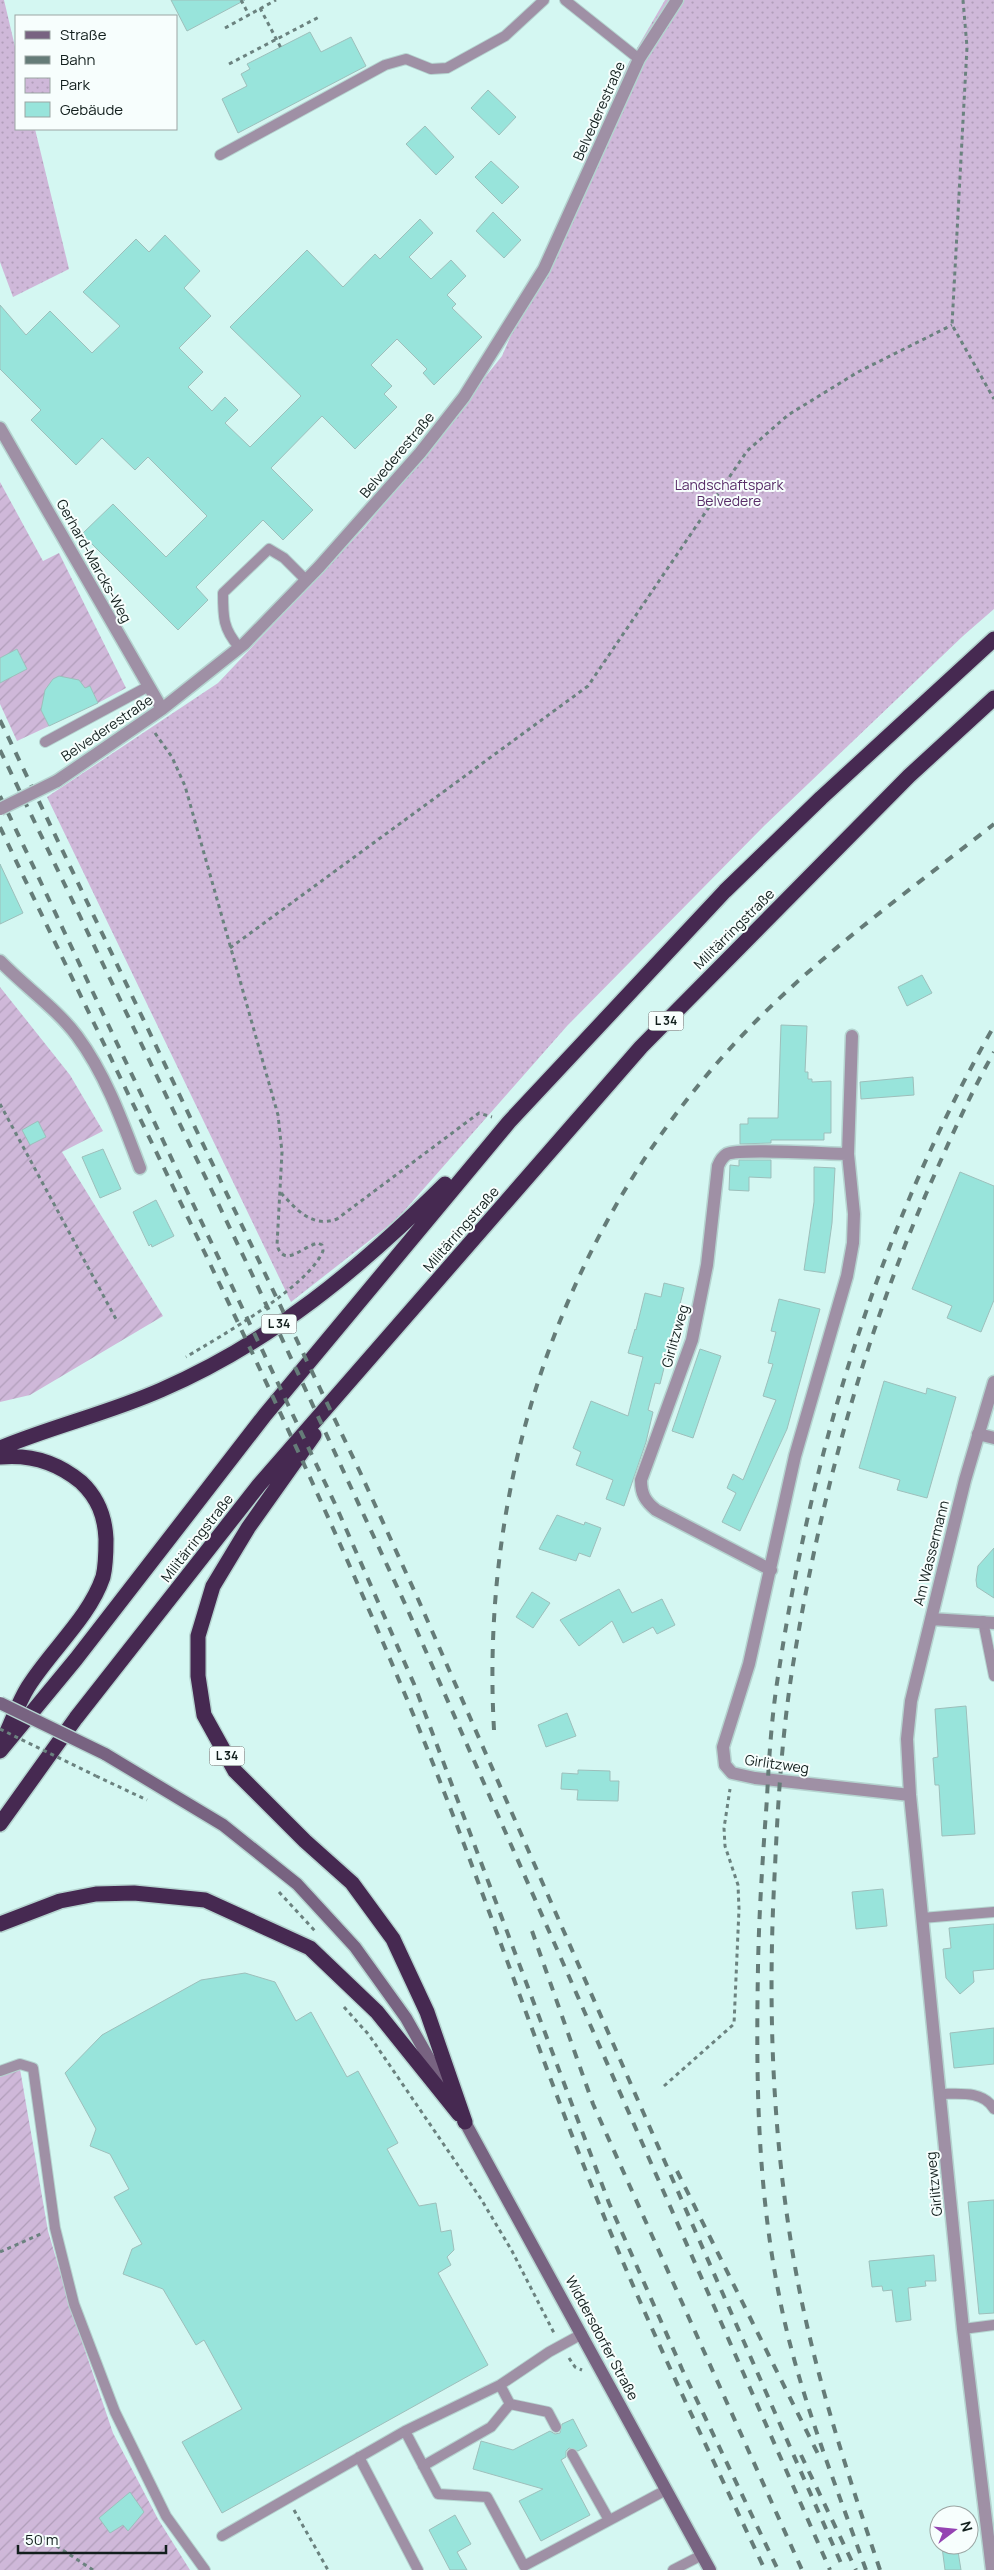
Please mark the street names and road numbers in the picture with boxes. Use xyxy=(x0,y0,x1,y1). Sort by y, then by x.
street label: Belvederestraße xyxy=(568,58,629,163)
street label: Belvederestraße xyxy=(355,408,438,502)
street label: Gerhard-Marcks-Weg xyxy=(53,496,136,626)
street label: Belvederestraße xyxy=(57,690,156,765)
street label: Militärringstraße xyxy=(689,884,778,973)
road number: L 34 xyxy=(648,1011,684,1030)
street label: Militärringstraße xyxy=(418,1182,503,1275)
street label: Girlitzweg xyxy=(656,1302,693,1370)
road number: L 34 xyxy=(262,1315,296,1334)
street label: Militärringstraße xyxy=(156,1490,237,1586)
street label: Am Wassermann xyxy=(908,1498,953,1608)
road number: L 34 xyxy=(210,1746,244,1765)
street label: Girlitzweg xyxy=(744,1750,810,1777)
street label: Girlitzweg xyxy=(921,2151,946,2217)
street label: Widdersdorfer Straße xyxy=(562,2272,643,2403)

